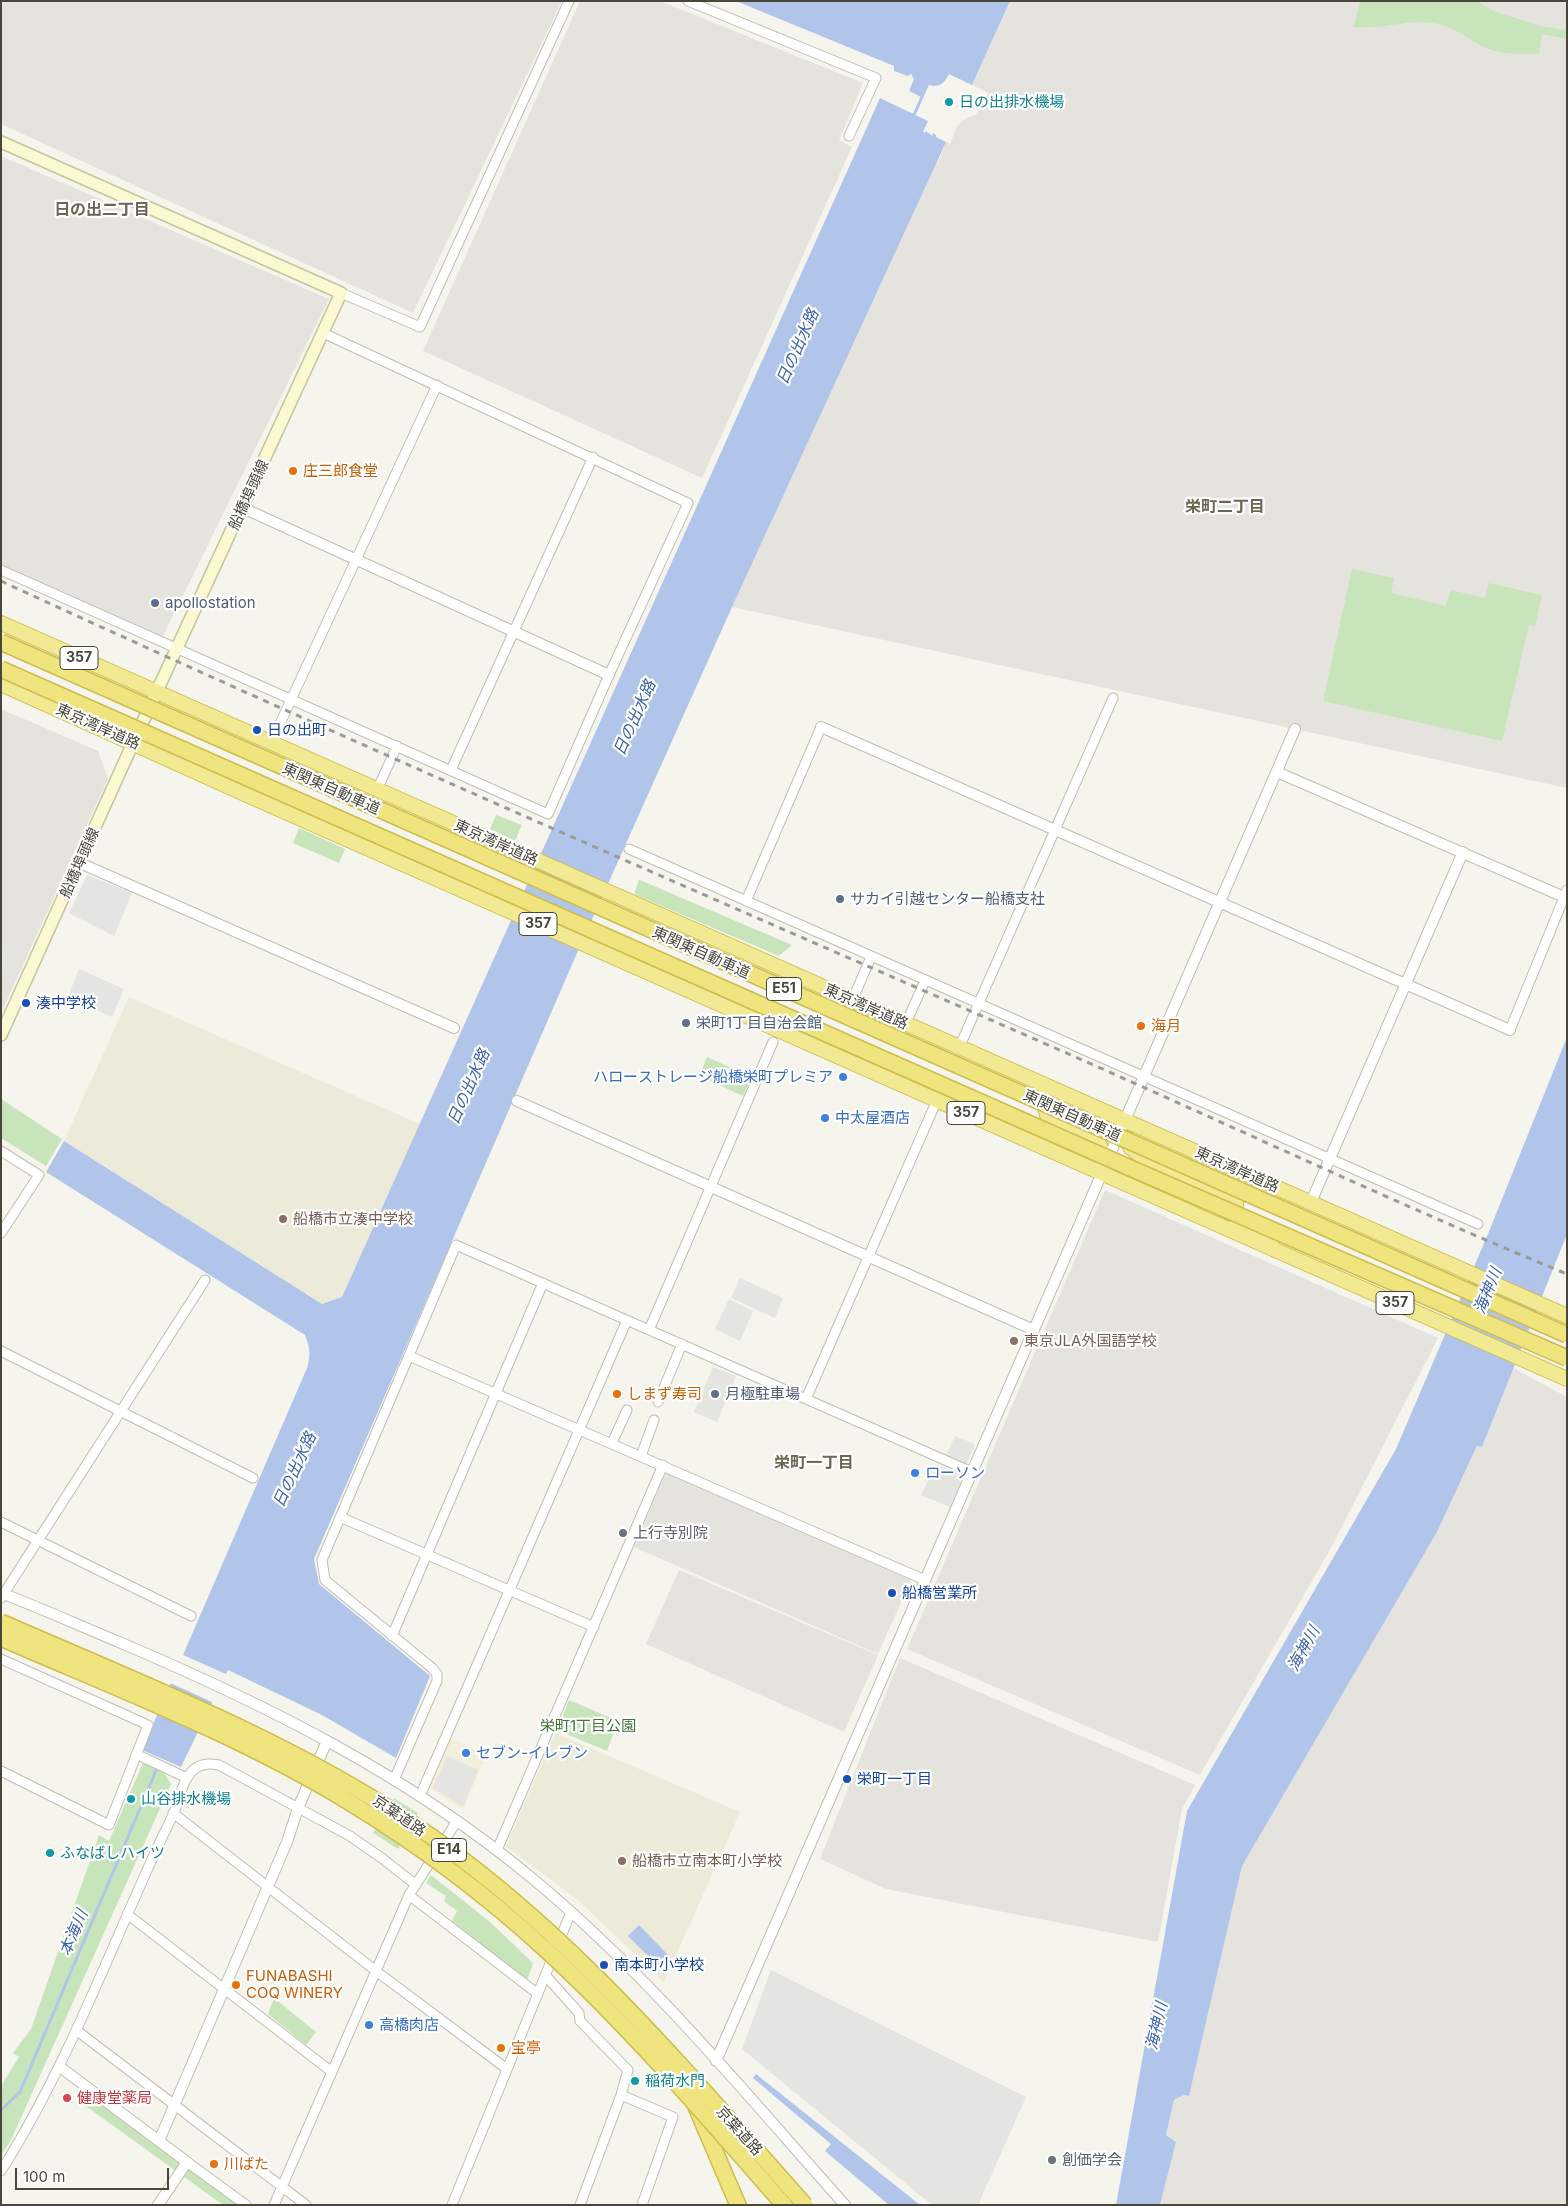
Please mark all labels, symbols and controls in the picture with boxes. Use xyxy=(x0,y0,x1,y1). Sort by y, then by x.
place label: 日の出排水機場 xyxy=(959,93,1064,111)
marker: 日の出排水機場 xyxy=(943,96,955,108)
district label: 日の出二丁目 xyxy=(54,200,150,220)
water label: 日の出水路 xyxy=(773,307,823,387)
street label: 船橋埠頭線 xyxy=(225,457,273,533)
place label: 庄三郎食堂 xyxy=(303,462,378,480)
marker: 庄三郎食堂 xyxy=(287,465,299,477)
district label: 栄町二丁目 xyxy=(1185,497,1265,517)
place label: apollostation xyxy=(165,594,256,612)
marker: apollostation xyxy=(149,597,161,609)
road number: 357 xyxy=(60,646,98,670)
water label: 日の出水路 xyxy=(610,678,660,758)
street label: 東京湾岸道路 xyxy=(53,700,143,754)
place label: 日の出町 xyxy=(267,721,327,739)
marker: 日の出町 xyxy=(251,724,263,736)
street label: 東関東自動車道 xyxy=(279,759,383,819)
street label: 東京湾岸道路 xyxy=(451,816,541,870)
street label: 船橋埠頭線 xyxy=(57,825,103,901)
place label: サカイ引越センター船橋支社 xyxy=(850,890,1045,908)
marker: サカイ引越センター船橋支社 xyxy=(834,893,846,905)
road number: 357 xyxy=(519,912,557,936)
street label: 東関東自動車道 xyxy=(649,923,753,983)
road number: E51 xyxy=(766,978,802,1001)
street label: 東京湾岸道路 xyxy=(821,980,911,1034)
place label: 湊中学校 xyxy=(36,994,96,1012)
marker: 湊中学校 xyxy=(20,997,32,1009)
place label: 栄町1丁目自治会館 xyxy=(696,1014,822,1032)
marker: 栄町1丁目自治会館 xyxy=(680,1017,692,1029)
place label: 海月 xyxy=(1151,1017,1181,1035)
marker: 海月 xyxy=(1135,1020,1147,1032)
water label: 日の出水路 xyxy=(444,1047,494,1127)
place label: ハローストレージ船橋栄町プレミア xyxy=(593,1068,833,1086)
marker: ハローストレージ船橋栄町プレミア xyxy=(837,1071,849,1083)
street label: 東関東自動車道 xyxy=(1020,1086,1124,1146)
road number: 357 xyxy=(947,1102,985,1124)
place label: 中太屋酒店 xyxy=(835,1109,910,1127)
marker: 中太屋酒店 xyxy=(819,1112,831,1124)
street label: 東京湾岸道路 xyxy=(1192,1143,1282,1197)
place label: 船橋市立湊中学校 xyxy=(293,1210,413,1228)
marker: 船橋市立湊中学校 xyxy=(277,1213,289,1225)
water label: 海神川 xyxy=(1470,1265,1506,1317)
road number: 357 xyxy=(1376,1292,1414,1315)
place label: 東京JLA外国語学校 xyxy=(1024,1332,1156,1350)
marker: 東京JLA外国語学校 xyxy=(1008,1335,1020,1347)
place label: しまず寿司 xyxy=(627,1385,702,1403)
place label: 月極駐車場 xyxy=(725,1385,800,1403)
marker: しまず寿司 xyxy=(611,1388,623,1400)
marker: 月極駐車場 xyxy=(709,1388,721,1400)
water label: 日の出水路 xyxy=(269,1430,321,1510)
district label: 栄町一丁目 xyxy=(774,1453,854,1473)
place label: ローソン xyxy=(925,1464,985,1482)
marker: ローソン xyxy=(909,1467,921,1479)
place label: 上行寺別院 xyxy=(633,1524,708,1542)
marker: 上行寺別院 xyxy=(617,1527,629,1539)
place label: 船橋営業所 xyxy=(902,1584,977,1602)
marker: 船橋営業所 xyxy=(886,1587,898,1599)
water label: 海神川 xyxy=(1284,1623,1324,1675)
park label: 栄町1丁目公園 xyxy=(540,1717,636,1735)
place label: セブン-イレブン xyxy=(476,1744,588,1762)
marker: セブン-イレブン xyxy=(460,1747,472,1759)
place label: 栄町一丁目 xyxy=(857,1770,932,1788)
marker: 栄町一丁目 xyxy=(841,1773,853,1785)
place label: 山谷排水機場 xyxy=(141,1790,231,1808)
street label: 京葉道路 xyxy=(369,1792,429,1840)
marker: 山谷排水機場 xyxy=(125,1793,137,1805)
road number: E14 xyxy=(432,1838,466,1862)
place label: ふなばしハイツ xyxy=(60,1844,165,1862)
marker: ふなばしハイツ xyxy=(44,1847,56,1859)
place label: 船橋市立南本町小学校 xyxy=(632,1852,782,1870)
marker: 船橋市立南本町小学校 xyxy=(616,1855,628,1867)
water label: 本海川 xyxy=(56,1907,92,1959)
place label: 南本町小学校 xyxy=(614,1956,704,1974)
marker: 南本町小学校 xyxy=(598,1959,610,1971)
place label: FUNABASHI COQ WINERY xyxy=(246,1967,343,2002)
marker: FUNABASHI COQ WINERY xyxy=(230,1979,242,1991)
water label: 海神川 xyxy=(1142,2000,1172,2052)
place label: 高橋肉店 xyxy=(379,2016,439,2034)
marker: 高橋肉店 xyxy=(363,2019,375,2031)
place label: 宝亭 xyxy=(511,2039,541,2057)
marker: 宝亭 xyxy=(495,2042,507,2054)
place label: 稲荷水門 xyxy=(645,2072,705,2090)
marker: 稲荷水門 xyxy=(629,2075,641,2087)
place label: 健康堂薬局 xyxy=(77,2089,152,2107)
marker: 健康堂薬局 xyxy=(61,2092,73,2104)
street label: 京葉道路 xyxy=(712,2103,766,2159)
place label: 創価学会 xyxy=(1062,2151,1122,2169)
marker: 創価学会 xyxy=(1046,2154,1058,2166)
place label: 川ばた xyxy=(224,2155,269,2173)
scale bar xyxy=(18,2158,171,2190)
marker: 川ばた xyxy=(208,2158,220,2170)
text: 100 m xyxy=(23,2167,65,2186)

